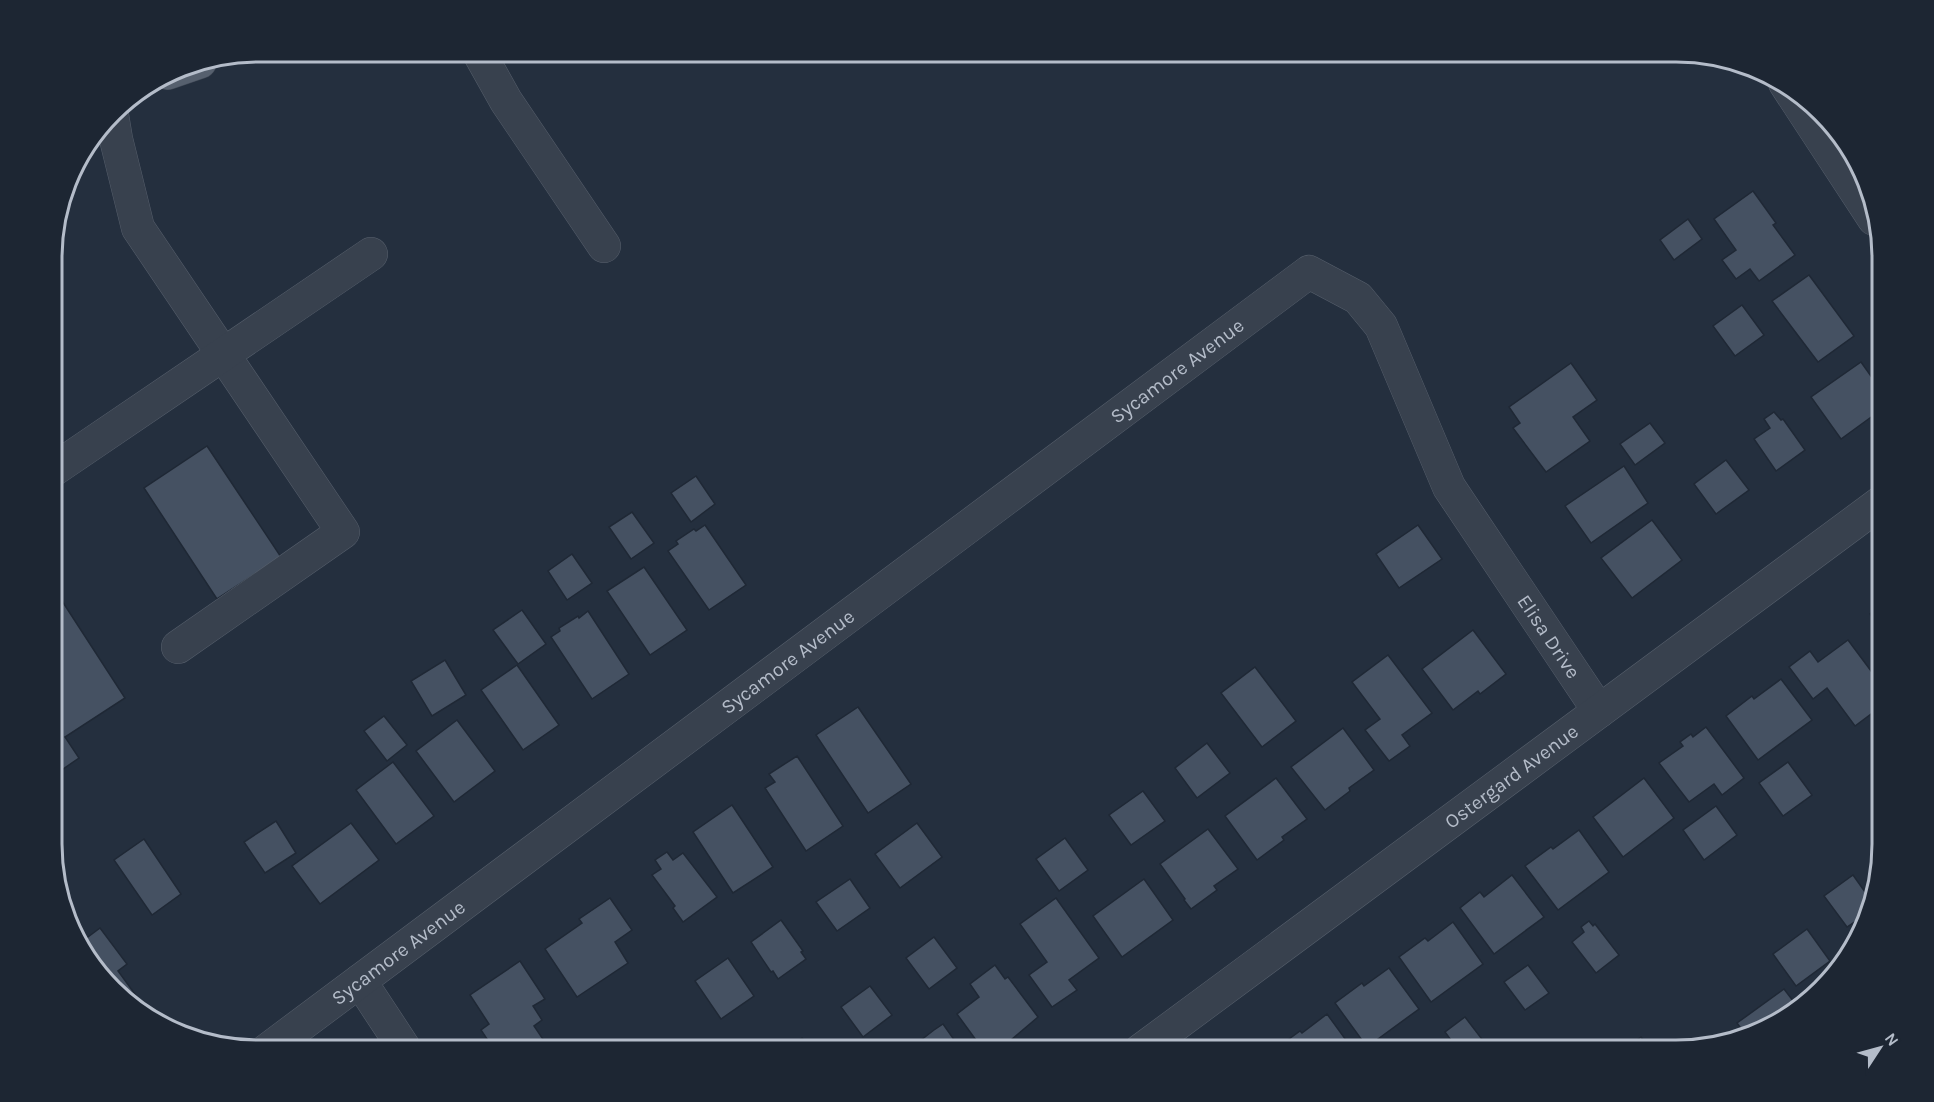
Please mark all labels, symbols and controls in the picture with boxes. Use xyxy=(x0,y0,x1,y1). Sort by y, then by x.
street label: Sycamore Avenue xyxy=(1106,313,1248,428)
street label: Elisa Drive xyxy=(1513,590,1585,683)
street label: Sycamore Avenue xyxy=(716,604,859,719)
street label: Ostergard Avenue xyxy=(1440,719,1583,833)
street label: Sycamore Avenue xyxy=(327,895,469,1010)
north arrow xyxy=(1850,1018,1910,1078)
text: N xyxy=(1881,1029,1903,1050)

